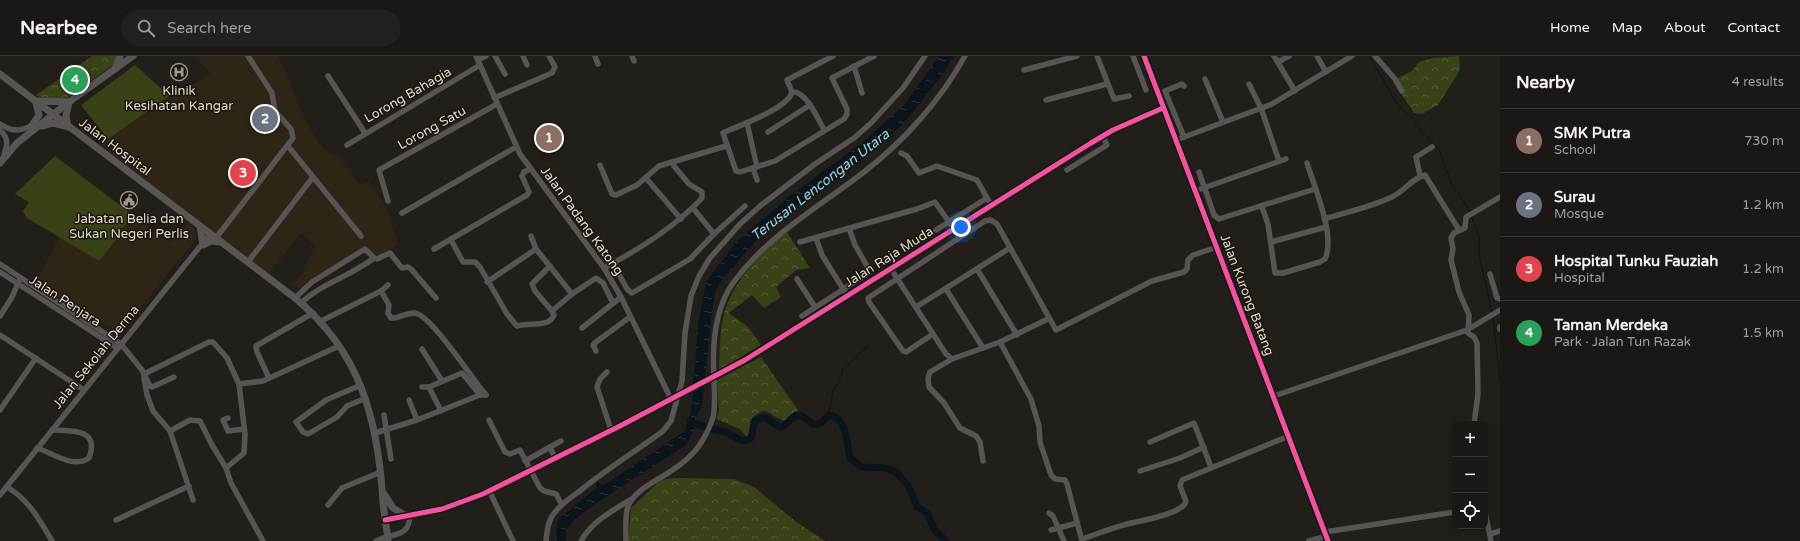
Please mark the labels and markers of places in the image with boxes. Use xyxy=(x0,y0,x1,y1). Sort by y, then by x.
hospital icon: Klinik Kesihatan Kangar xyxy=(169,62,189,82)
pin: 4 xyxy=(62,65,88,95)
place label: Klinik Kesihatan Kangar xyxy=(125,83,233,114)
pin: 2 xyxy=(252,104,278,134)
pin: 1 xyxy=(536,123,562,153)
pin: 3 xyxy=(230,158,256,188)
public building icon: Jabatan Belia dan Sukan Negeri Perlis xyxy=(119,190,139,210)
place label: Jabatan Belia dan Sukan Negeri Perlis xyxy=(69,211,189,242)

